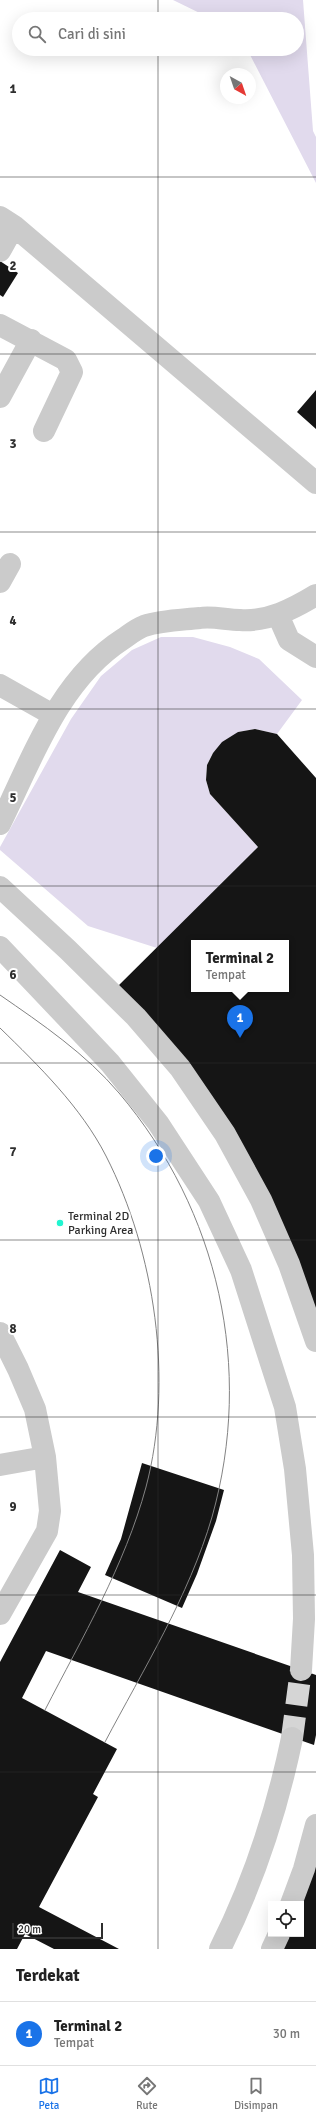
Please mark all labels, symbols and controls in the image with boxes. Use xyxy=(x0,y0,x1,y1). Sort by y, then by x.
search box xyxy=(12,12,304,56)
icon: search xyxy=(26,23,48,45)
text: Cari di sini xyxy=(58,25,126,43)
north arrow xyxy=(220,68,256,104)
text: 1 xyxy=(9,81,17,97)
text: 2 xyxy=(9,258,17,274)
text: 3 xyxy=(9,436,17,452)
text: 4 xyxy=(9,613,17,629)
text: 5 xyxy=(9,790,17,806)
popup xyxy=(191,940,289,992)
text: Terminal 2 xyxy=(206,949,274,967)
text: 6 xyxy=(9,967,17,983)
text: Tempat xyxy=(206,967,246,983)
pin: 1 xyxy=(227,1005,253,1038)
text: 7 xyxy=(9,1144,17,1160)
your location xyxy=(146,1146,166,1166)
place label: Terminal 2D Parking Area xyxy=(68,1209,133,1238)
marker: Terminal 2D Parking Area xyxy=(55,1218,65,1228)
text: 8 xyxy=(9,1321,17,1337)
text: 9 xyxy=(9,1499,17,1515)
map controls xyxy=(268,1901,304,1937)
button: locate xyxy=(268,1901,304,1937)
scale bar xyxy=(12,1921,103,1940)
text: 20 m xyxy=(18,1923,41,1936)
text: Terdekat xyxy=(16,1965,80,1986)
text: Terminal 2 xyxy=(54,2017,122,2035)
text: 1 xyxy=(25,2026,33,2042)
text: 30 m xyxy=(273,2026,300,2042)
text: Tempat xyxy=(54,2035,94,2051)
tab: Peta xyxy=(38,2075,60,2112)
tab: Rute xyxy=(136,2075,158,2112)
tab: Disimpan xyxy=(234,2075,278,2112)

